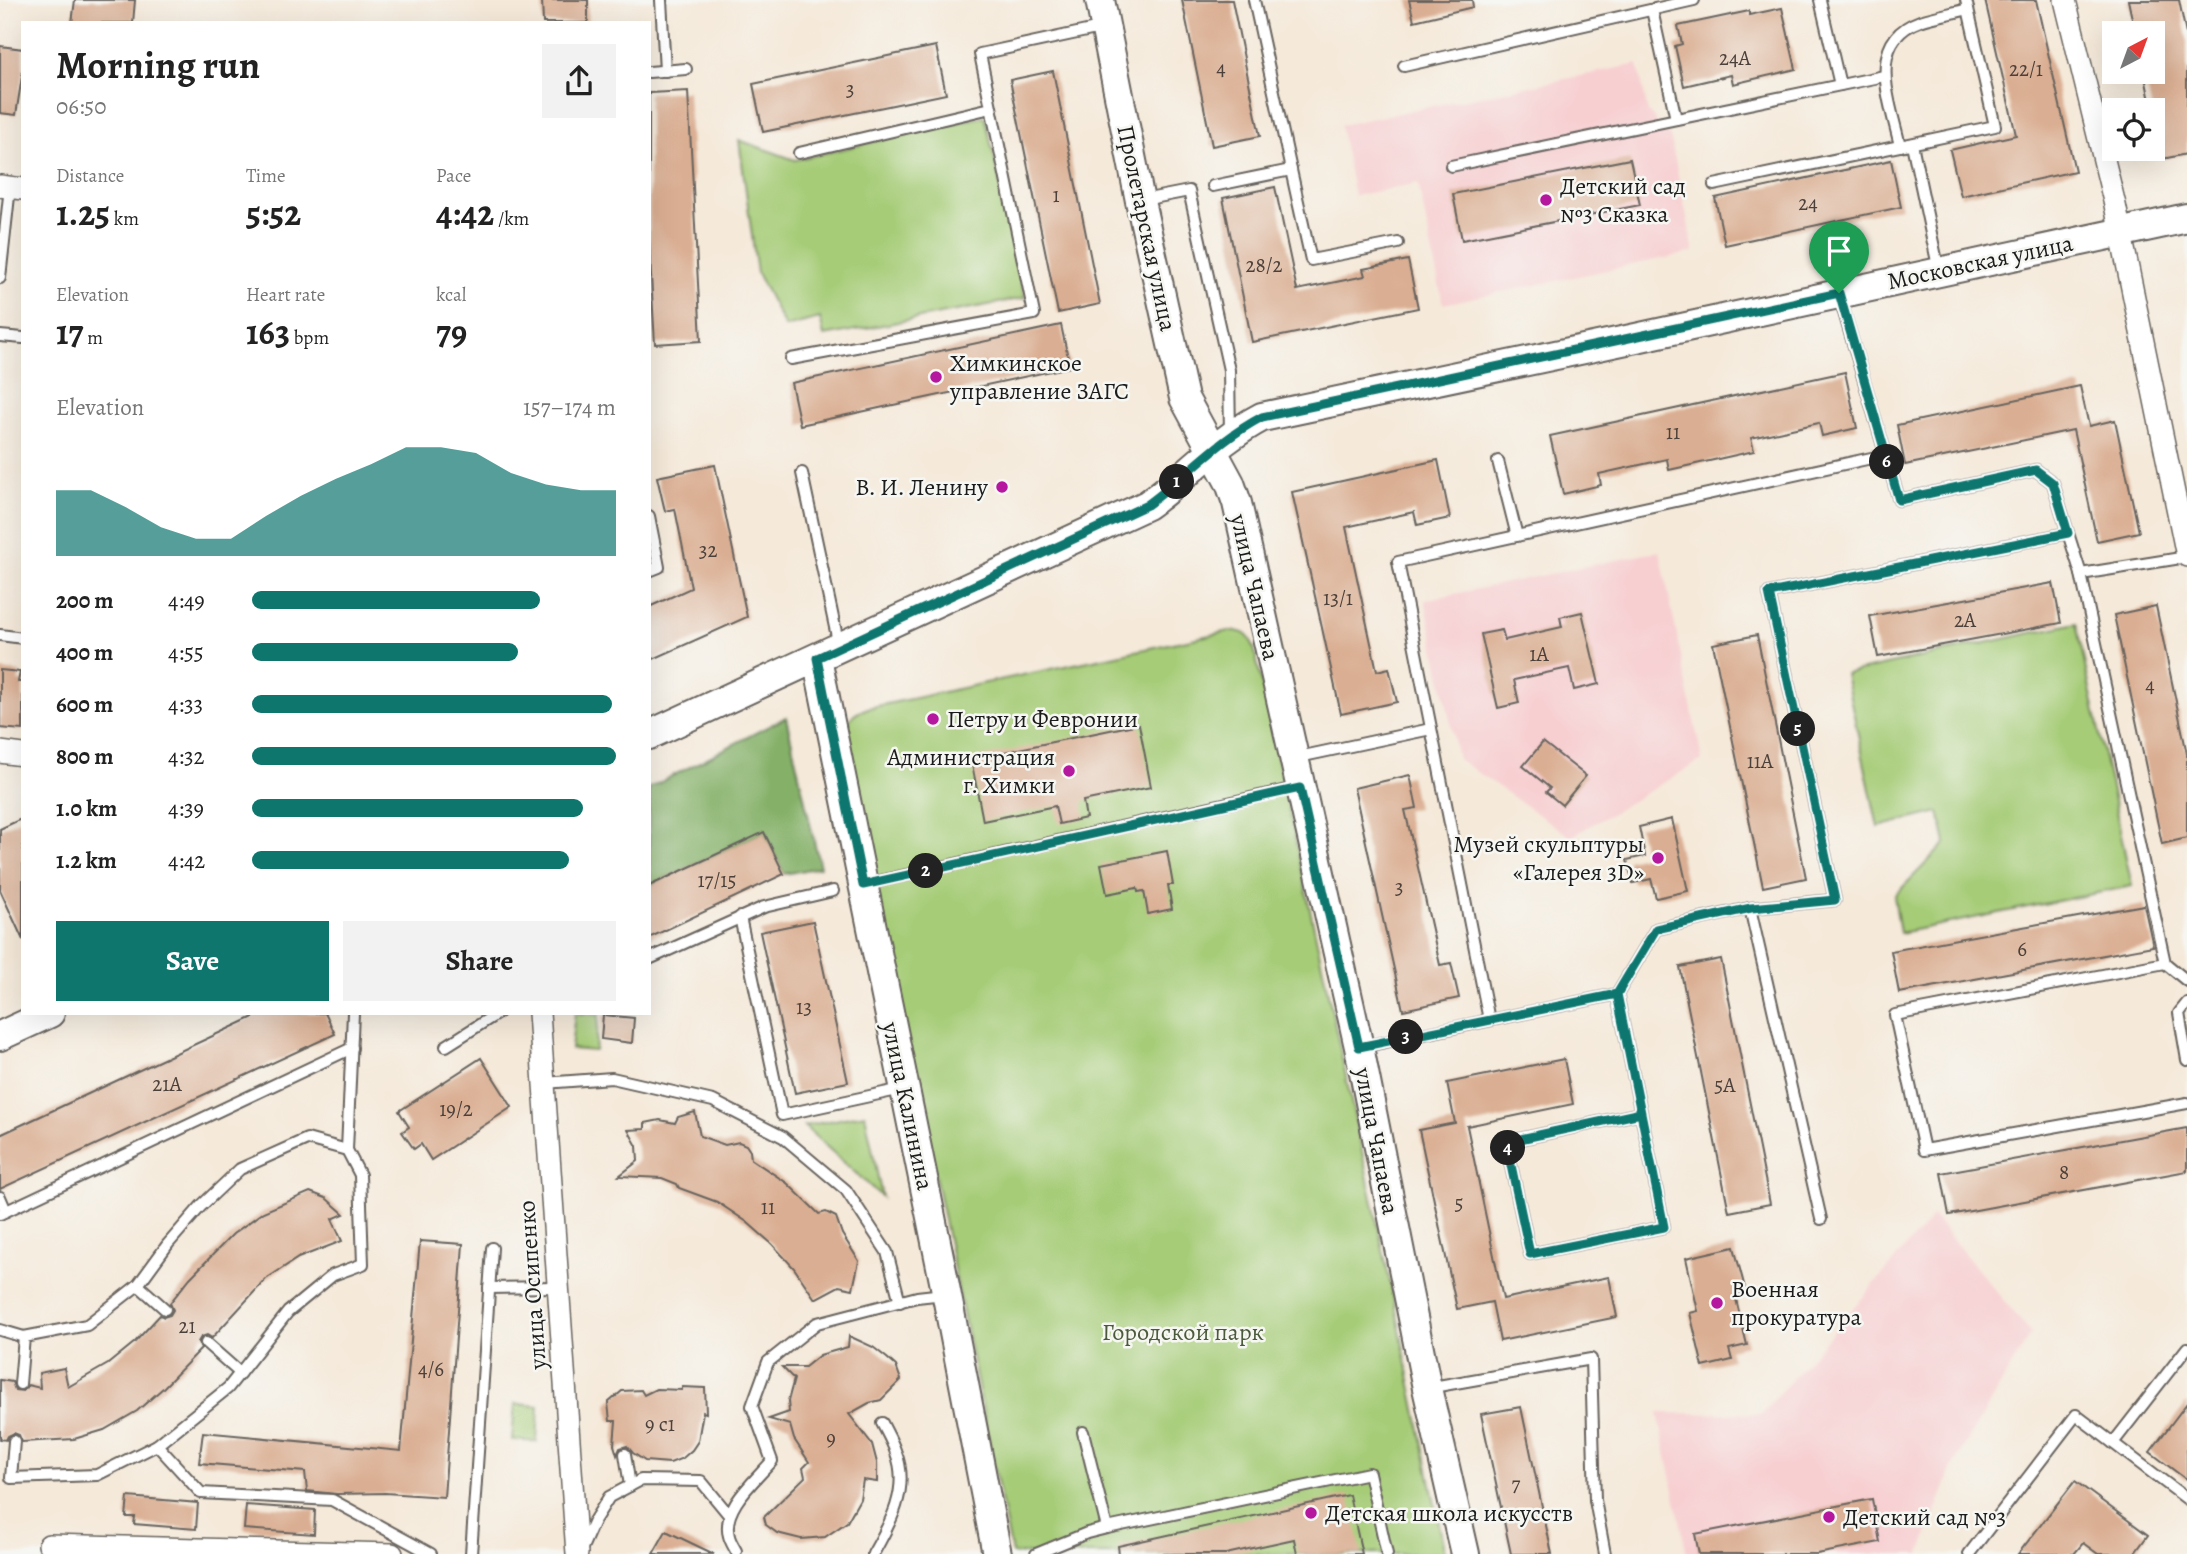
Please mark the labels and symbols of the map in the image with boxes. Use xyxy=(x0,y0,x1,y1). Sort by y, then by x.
north arrow xyxy=(2102,21,2165,84)
house number: 24А xyxy=(1719,44,1752,72)
house number: 4 xyxy=(1216,54,1226,82)
house number: 22/1 xyxy=(2009,55,2043,83)
house number: 3 xyxy=(846,75,854,103)
street label: Пролетарская улица xyxy=(1110,122,1184,334)
place label: Детский сад №3 Сказка xyxy=(1560,170,1686,230)
house number: 1 xyxy=(1052,181,1060,209)
house number: 24 xyxy=(1798,189,1818,217)
marker: Детский сад №3 Сказка xyxy=(1538,192,1554,208)
pin xyxy=(1809,221,1869,293)
street label: Московская улица xyxy=(1884,227,2076,297)
house number: 28/2 xyxy=(1245,251,1283,279)
place label: Химкинское управление ЗАГС xyxy=(949,347,1129,407)
marker: Химкинское управление ЗАГС xyxy=(928,369,944,385)
house number: 11 xyxy=(1666,418,1680,446)
pin: 6 xyxy=(1870,444,1904,480)
pin: 1 xyxy=(1160,464,1194,500)
place label: В. И. Ленину xyxy=(855,471,988,503)
marker: В. И. Ленину xyxy=(994,479,1010,495)
street label: улица Чапаева xyxy=(1222,510,1287,663)
house number: 32 xyxy=(699,536,717,564)
house number: 13/1 xyxy=(1323,584,1353,612)
house number: 2А xyxy=(1954,606,1977,634)
house number: 1А xyxy=(1529,640,1549,668)
house number: 4 xyxy=(2145,671,2155,699)
place label: Петру и Февронии xyxy=(947,703,1138,735)
marker: Петру и Февронии xyxy=(925,711,941,727)
pin: 5 xyxy=(1780,712,1815,746)
place label: Администрация г. Химки xyxy=(886,741,1055,801)
house number: 11А xyxy=(1747,747,1774,775)
marker: Администрация г. Химки xyxy=(1061,763,1077,779)
place label: Музей скульптуры «Галерея 3D» xyxy=(1453,828,1644,888)
marker: Музей скульптуры «Галерея 3D» xyxy=(1650,850,1666,866)
pin: 2 xyxy=(908,854,944,888)
house number: 17/15 xyxy=(697,866,737,894)
house number: 3 xyxy=(1395,873,1403,901)
house number: 6 xyxy=(2017,935,2027,963)
house number: 13 xyxy=(796,993,812,1021)
street label: улица Калинина xyxy=(874,1018,941,1193)
pin: 3 xyxy=(1388,1020,1424,1054)
street label: улица Чапаева xyxy=(1347,1064,1407,1217)
house number: 21А xyxy=(152,1070,182,1098)
house number: 5А xyxy=(1714,1071,1736,1099)
house number: 19/2 xyxy=(439,1095,473,1123)
pin: 4 xyxy=(1490,1130,1526,1166)
house number: 8 xyxy=(2059,1158,2069,1186)
house number: 5 xyxy=(1454,1189,1464,1217)
house number: 11 xyxy=(761,1193,775,1221)
street label: улица Осипенко xyxy=(510,1199,554,1372)
place label: Военная прокуратура xyxy=(1731,1273,1862,1333)
marker: Военная прокуратура xyxy=(1709,1295,1725,1311)
house number: 21 xyxy=(178,1312,196,1340)
park label: Городской парк xyxy=(1102,1316,1264,1348)
house number: 4/6 xyxy=(418,1355,444,1383)
house number: 9 с1 xyxy=(645,1410,675,1438)
house number: 9 xyxy=(826,1424,836,1452)
house number: 7 xyxy=(1512,1470,1521,1498)
place label: Детская школа искусств xyxy=(1325,1497,1573,1529)
place label: Детский сад №3 xyxy=(1843,1501,2006,1533)
marker: Детская школа искусств xyxy=(1303,1505,1319,1521)
marker: Детский сад №3 xyxy=(1821,1509,1837,1525)

